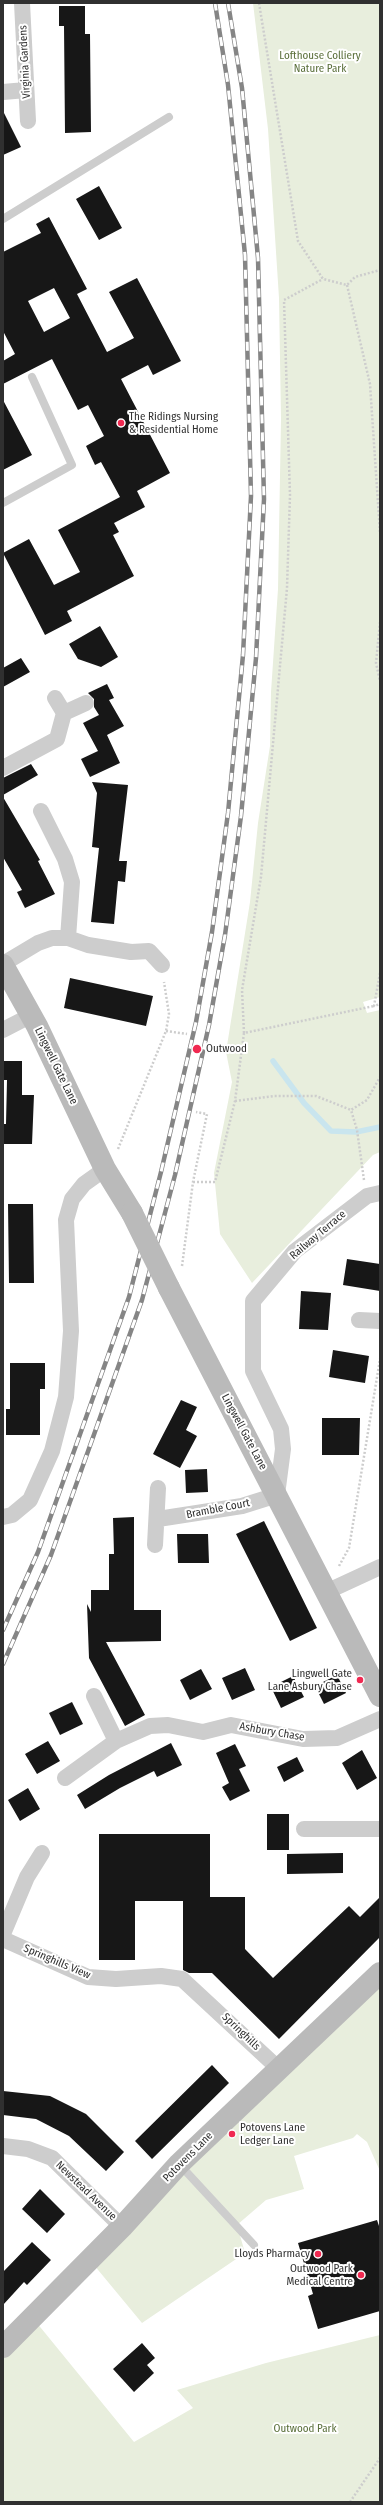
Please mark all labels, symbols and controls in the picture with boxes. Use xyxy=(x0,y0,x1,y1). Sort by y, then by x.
street label: Virginia Gardens xyxy=(16,25,34,99)
park label: Lofthouse Colliery Nature Park xyxy=(279,49,361,75)
place label: The Ridings Nursing & Residential Home xyxy=(129,410,218,436)
marker: The Ridings Nursing & Residential Home xyxy=(116,418,126,428)
street label: Lingwell Gate Lane xyxy=(32,1025,80,1107)
place label: Outwood xyxy=(206,1042,247,1056)
marker: Outwood xyxy=(191,1043,203,1055)
street label: Railway Terrace xyxy=(287,1208,349,1262)
street label: Lingwell Gate Lane xyxy=(218,1392,270,1472)
street label: Bramble Court xyxy=(185,1496,251,1522)
place label: Lingwell Gate Lane Asbury Chase xyxy=(268,1667,352,1693)
marker: Lingwell Gate Lane Asbury Chase xyxy=(355,1675,365,1685)
street label: Ashbury Chase xyxy=(238,1720,306,1744)
street label: Springhills View xyxy=(21,1942,93,1982)
street label: Springhills xyxy=(219,2011,263,2053)
place label: Potovens Lane Ledger Lane xyxy=(240,2121,305,2147)
street label: Potovens Lane xyxy=(160,2129,216,2185)
marker: Potovens Lane Ledger Lane xyxy=(227,2129,237,2139)
street label: Newstead Avenue xyxy=(53,2159,119,2223)
place label: Lloyds Pharmacy xyxy=(235,2247,310,2261)
marker: Lloyds Pharmacy xyxy=(313,2249,323,2259)
place label: Outwood Park Medical Centre xyxy=(287,2262,353,2288)
marker: Outwood Park Medical Centre xyxy=(356,2270,366,2280)
park label: Outwood Park xyxy=(273,2422,337,2436)

